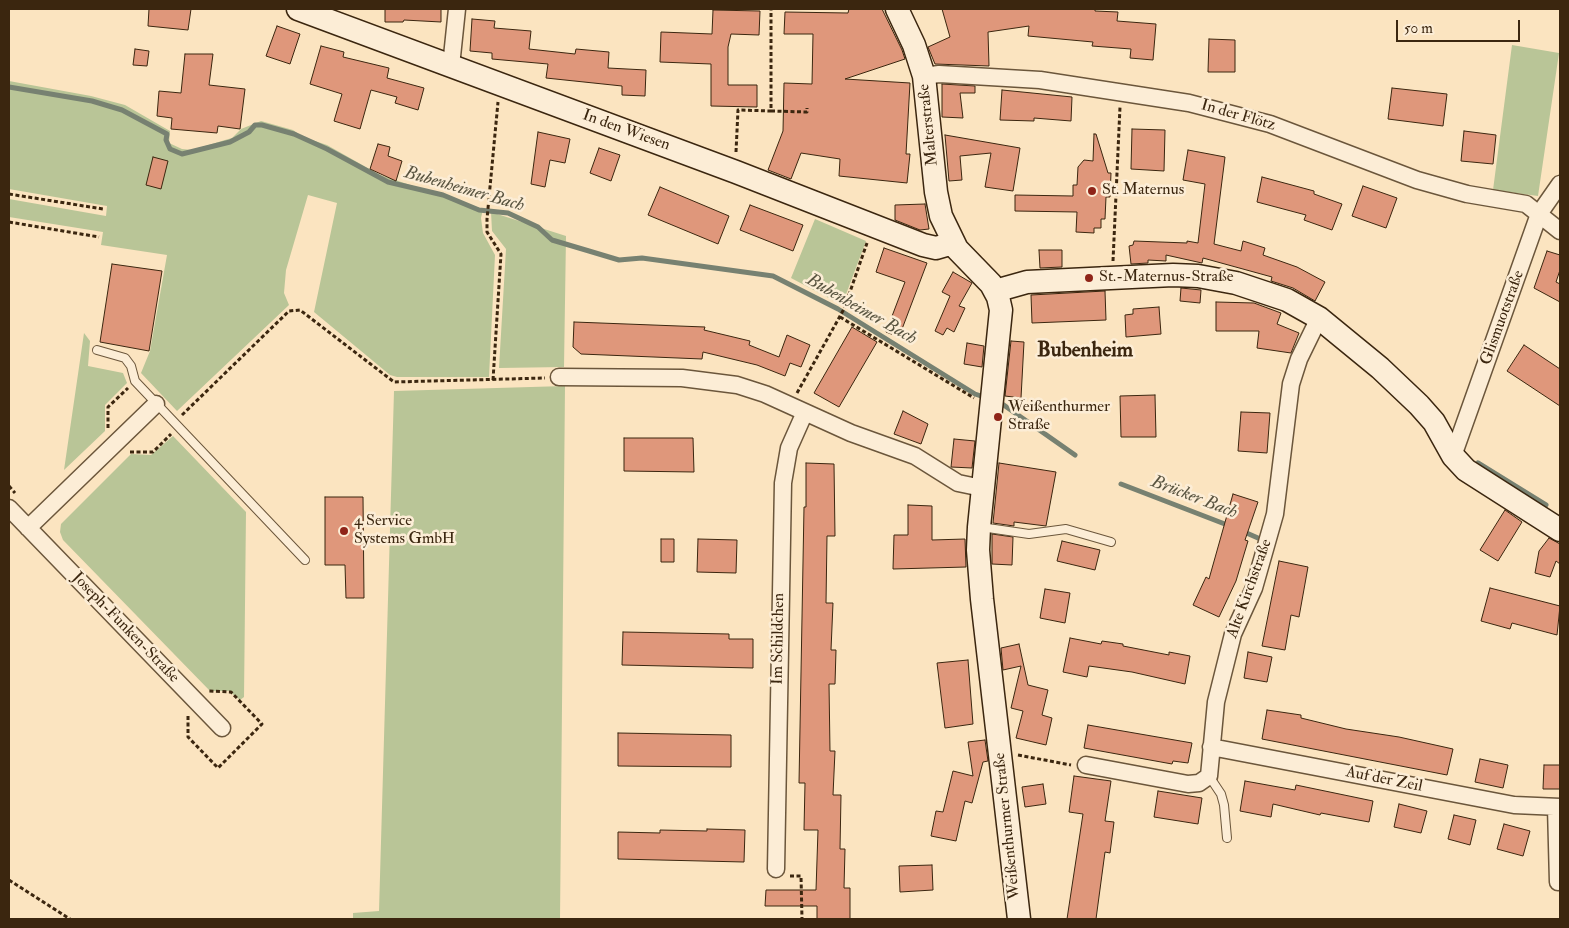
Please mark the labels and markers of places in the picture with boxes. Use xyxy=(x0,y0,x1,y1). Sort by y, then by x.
place label: St. Maternus xyxy=(1102,181,1184,201)
marker: St. Maternus xyxy=(1086,185,1098,197)
place label: St.-Maternus-Straße xyxy=(1099,268,1233,288)
marker: St.-Maternus-Straße xyxy=(1083,272,1095,284)
place label: Weißenthurmer Straße xyxy=(1008,398,1110,436)
marker: Weißenthurmer Straße xyxy=(992,411,1004,423)
place label: 4 Service Systems GmbH xyxy=(354,512,455,550)
marker: 4 Service Systems GmbH xyxy=(338,525,350,537)

